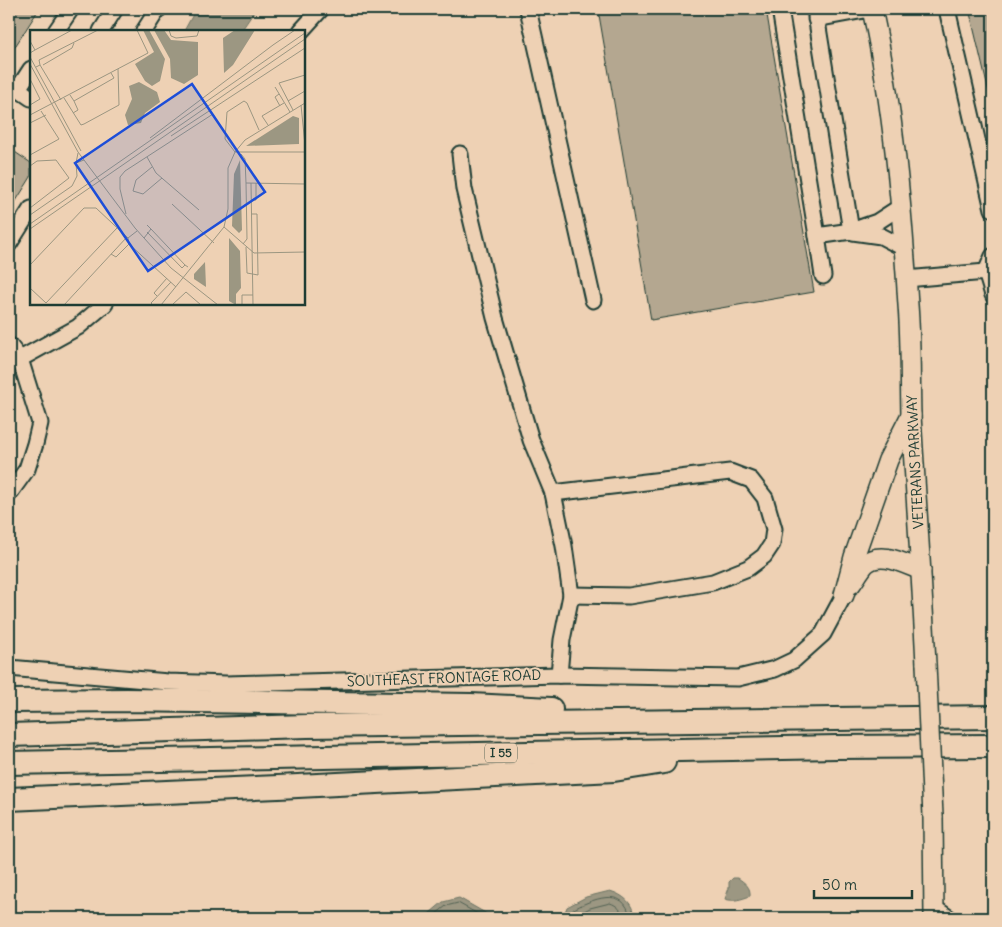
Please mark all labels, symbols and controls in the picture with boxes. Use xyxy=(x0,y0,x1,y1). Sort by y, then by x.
inset map xyxy=(30,30,305,305)
street label: VETERANS PARKWAY xyxy=(902,394,928,530)
street label: SOUTHEAST FRONTAGE ROAD xyxy=(347,666,542,690)
road number: I 55 xyxy=(485,744,517,762)
scale bar xyxy=(814,867,912,899)
text: 50 m xyxy=(822,875,857,894)

